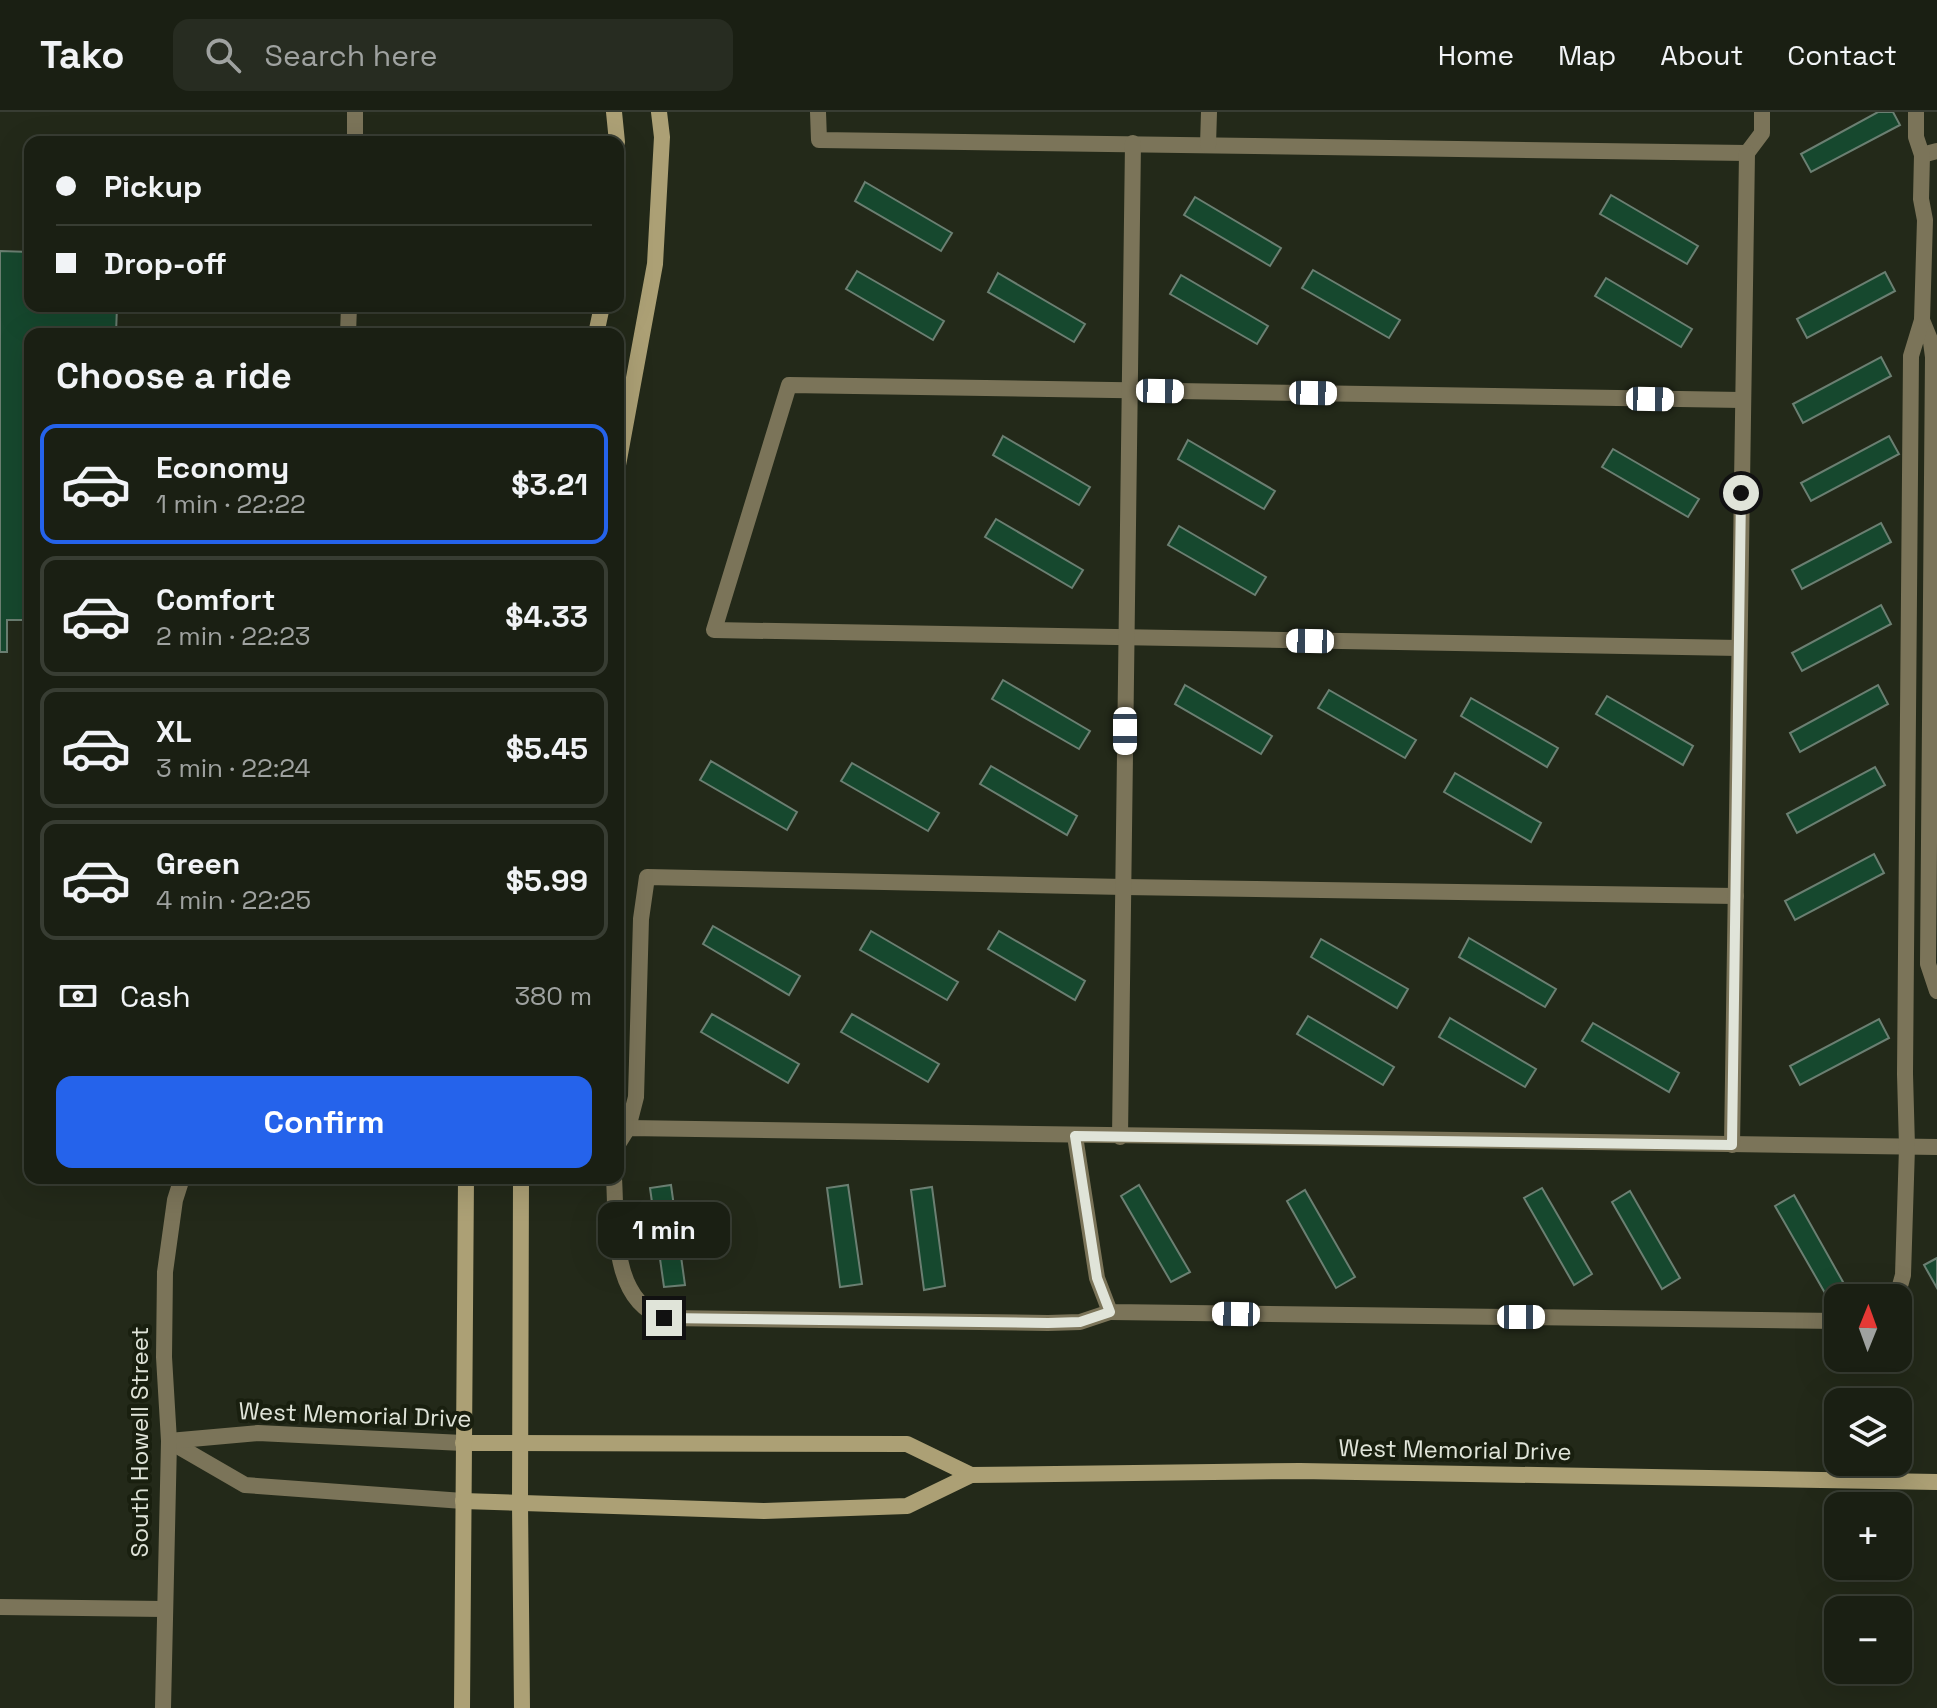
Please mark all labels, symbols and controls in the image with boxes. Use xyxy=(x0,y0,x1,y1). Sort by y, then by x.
search box xyxy=(173,19,733,91)
text: Tako xyxy=(40,31,125,79)
icon: search xyxy=(201,33,245,77)
text: Search here xyxy=(265,36,437,75)
text: Home xyxy=(1438,37,1514,73)
text: Map xyxy=(1558,37,1616,73)
text: About xyxy=(1660,37,1743,73)
text: Contact xyxy=(1787,37,1897,73)
text: Pickup xyxy=(104,167,202,206)
text: Drop-off xyxy=(104,244,227,283)
text: Choose a ride xyxy=(56,353,292,399)
car xyxy=(1136,379,1184,403)
car xyxy=(1289,381,1337,405)
car xyxy=(1626,387,1674,411)
icon: car xyxy=(60,448,132,520)
text: Economy xyxy=(156,448,289,487)
text: $3.21 xyxy=(511,465,588,504)
route start xyxy=(1723,475,1759,511)
text: 1 min · 22:22 xyxy=(156,487,306,521)
icon: car xyxy=(60,580,132,652)
text: Comfort xyxy=(156,580,275,619)
text: $4.33 xyxy=(505,597,588,636)
text: 2 min · 22:23 xyxy=(156,619,310,653)
car xyxy=(1286,629,1334,653)
car xyxy=(1113,707,1137,755)
icon: car xyxy=(60,712,132,784)
text: XL xyxy=(156,712,192,751)
text: $5.45 xyxy=(506,729,588,768)
text: 3 min · 22:24 xyxy=(156,751,310,785)
icon: car xyxy=(60,844,132,916)
text: Green xyxy=(156,844,240,883)
text: $5.99 xyxy=(506,861,588,900)
text: 4 min · 22:25 xyxy=(156,883,311,917)
icon: cash xyxy=(56,974,100,1018)
text: Cash xyxy=(120,977,191,1016)
text: 380 m xyxy=(514,979,592,1013)
button: Confirm xyxy=(56,1076,592,1168)
callout: 1 min xyxy=(598,1202,730,1258)
text: 1 min xyxy=(632,1213,696,1247)
north arrow xyxy=(1824,1284,1912,1372)
map controls xyxy=(1824,1284,1912,1684)
route end xyxy=(646,1300,682,1336)
car xyxy=(1212,1302,1260,1326)
car xyxy=(1497,1305,1545,1329)
street label: South Howell Street xyxy=(124,1327,155,1557)
button: layers xyxy=(1824,1388,1912,1476)
street label: West Memorial Drive xyxy=(238,1395,472,1434)
street label: West Memorial Drive xyxy=(1338,1432,1572,1467)
button: + xyxy=(1824,1492,1912,1580)
button: − xyxy=(1824,1596,1912,1684)

